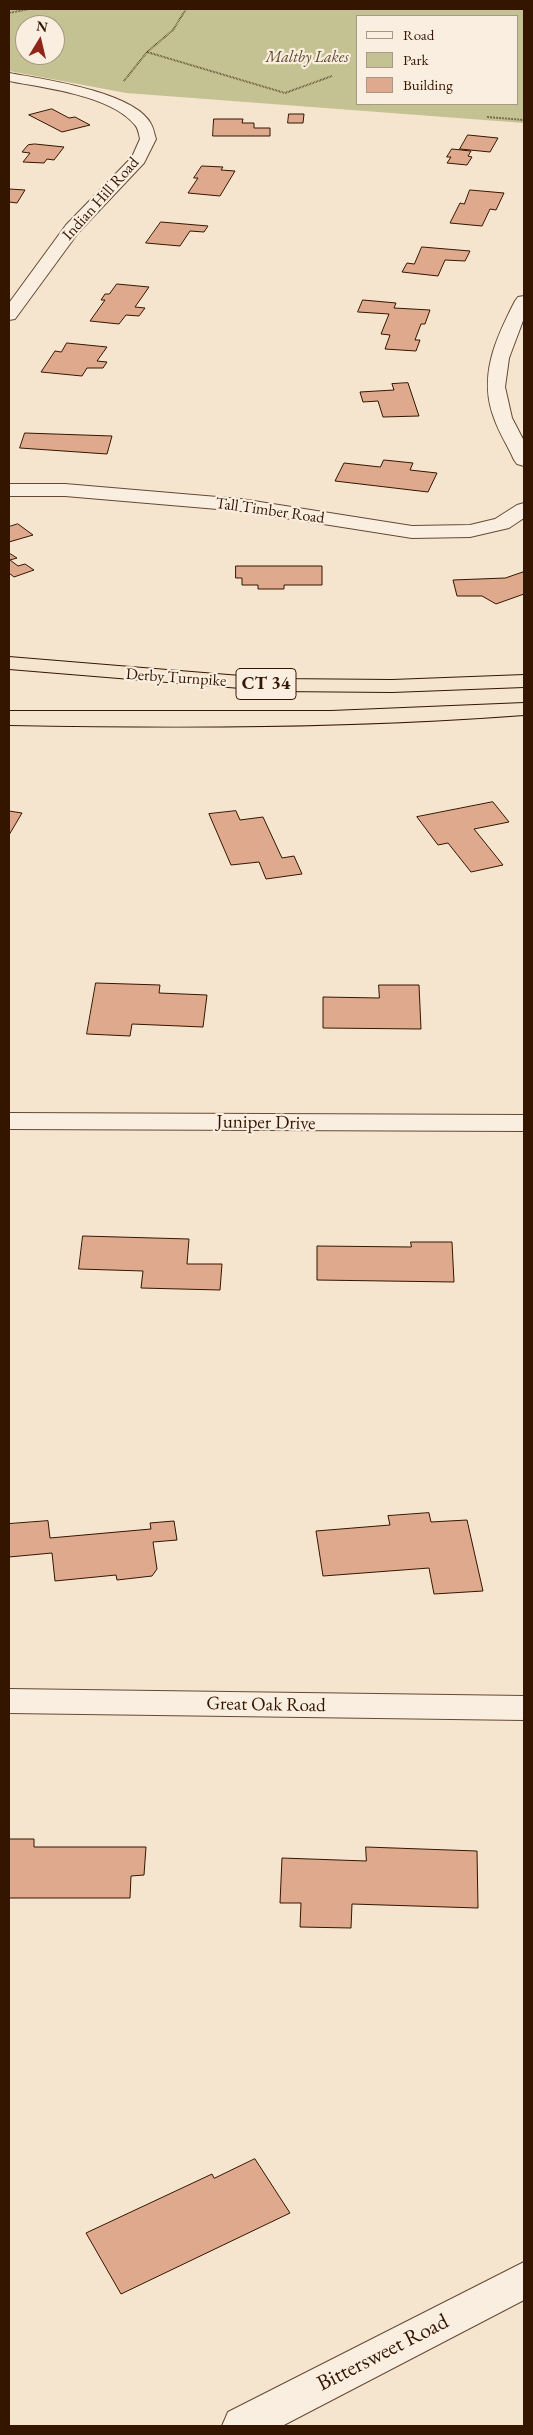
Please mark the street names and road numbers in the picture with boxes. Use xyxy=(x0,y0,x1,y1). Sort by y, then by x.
street label: Indian Hill Road xyxy=(59,153,143,245)
street label: Tall Timber Road xyxy=(214,494,326,528)
street label: Derby Turnpike xyxy=(125,665,227,691)
road number: CT 34 xyxy=(236,669,296,700)
street label: Juniper Drive xyxy=(216,1111,316,1135)
street label: Great Oak Road xyxy=(206,1693,326,1717)
street label: Bittersweet Road xyxy=(313,2309,453,2397)

